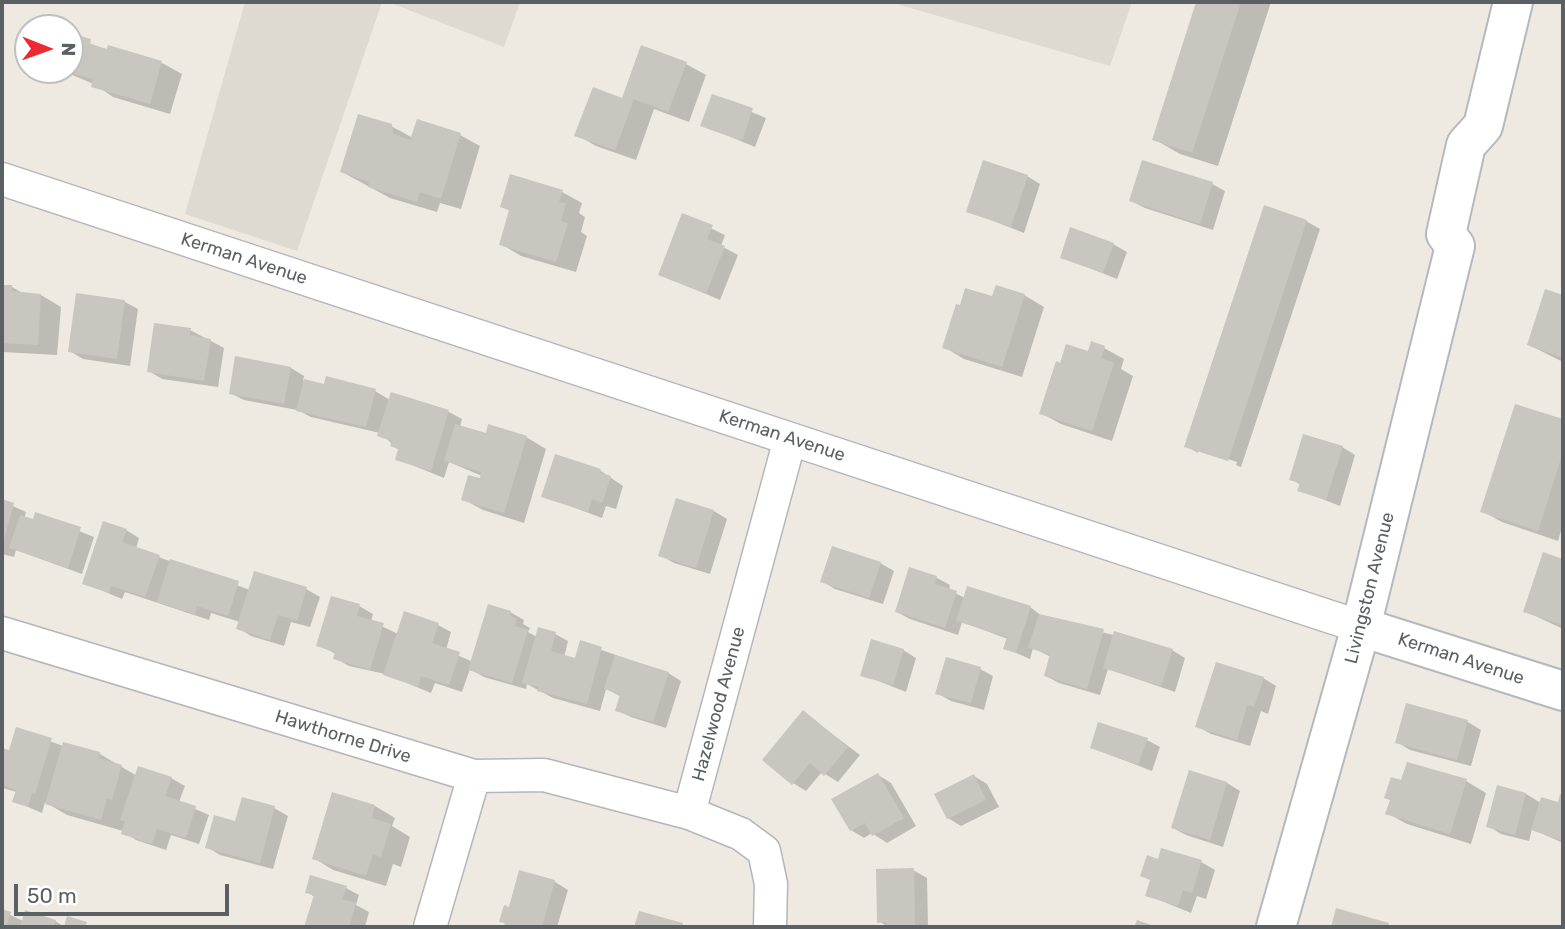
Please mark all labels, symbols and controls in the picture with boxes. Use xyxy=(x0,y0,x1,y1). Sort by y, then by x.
north arrow xyxy=(14,14,84,84)
text: N xyxy=(57,42,80,56)
street label: Kerman Avenue xyxy=(178,228,310,290)
street label: Kerman Avenue xyxy=(716,405,848,467)
street label: Livingston Avenue xyxy=(1341,510,1399,666)
street label: Hazelwood Avenue xyxy=(688,624,750,784)
street label: Kerman Avenue xyxy=(1395,628,1527,690)
street label: Hawthorne Drive xyxy=(272,706,414,768)
scale bar xyxy=(18,870,233,914)
text: 50 m xyxy=(27,883,77,908)

